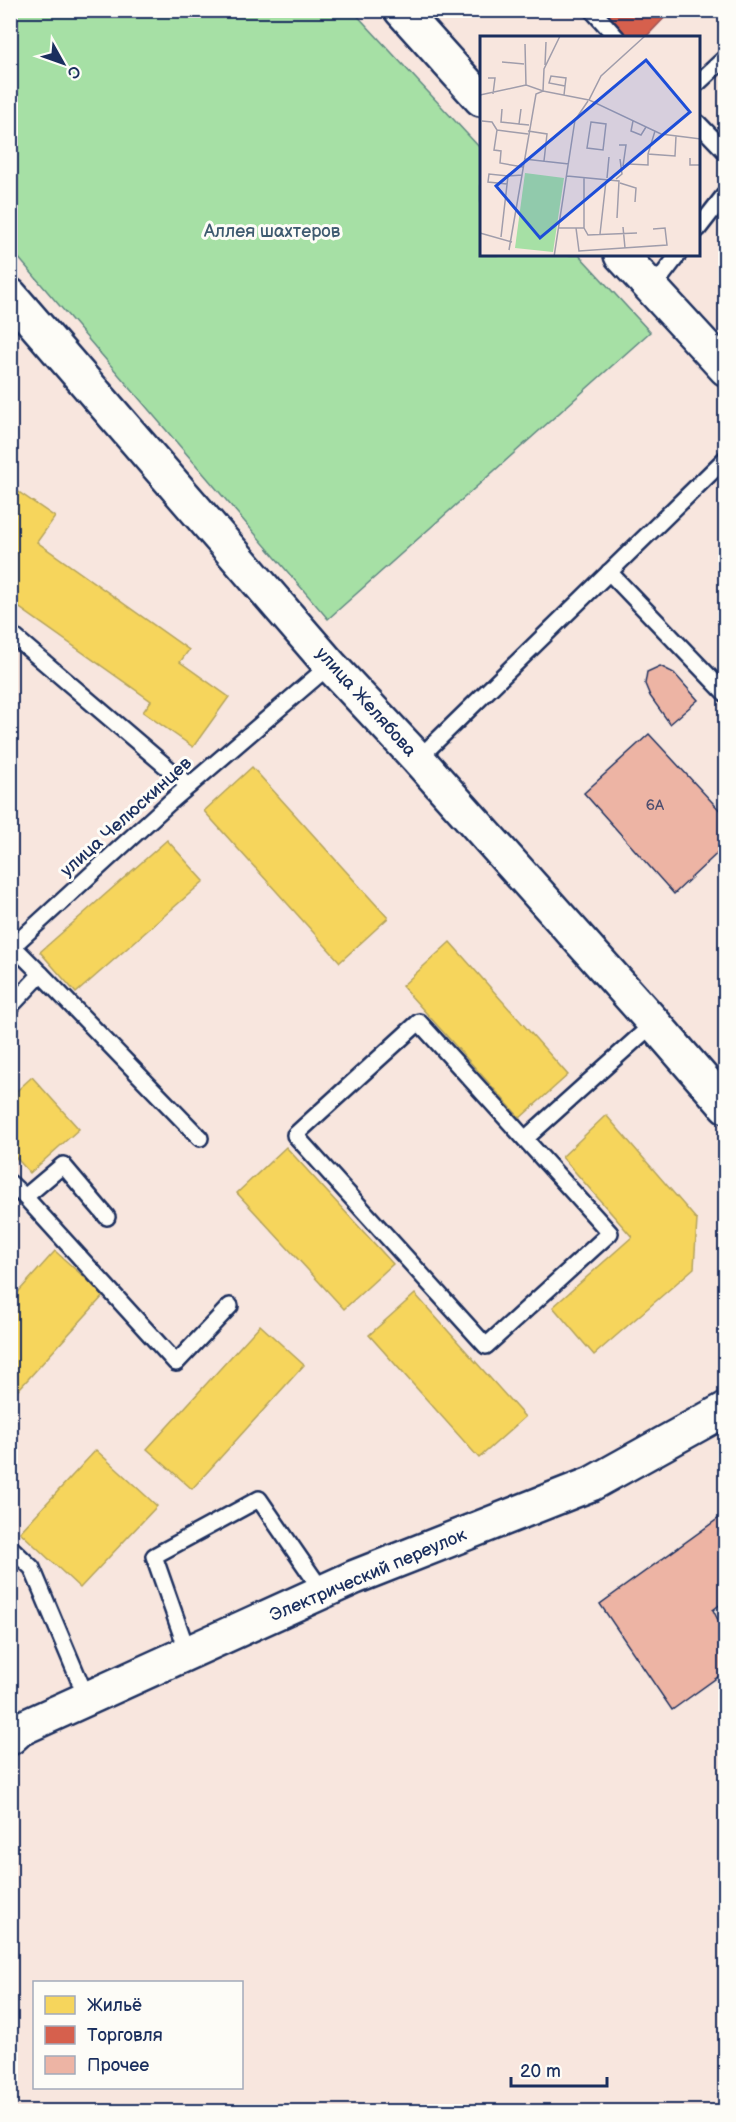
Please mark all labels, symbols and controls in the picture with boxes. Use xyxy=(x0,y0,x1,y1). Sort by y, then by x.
north arrow xyxy=(33,33,93,93)
inset map xyxy=(480,36,700,256)
text: С xyxy=(62,61,84,82)
park label: Аллея шахтеров xyxy=(203,221,341,242)
street label: улица Желябова xyxy=(311,643,421,761)
street label: улица Челюскинцев xyxy=(56,752,196,881)
house number: 6А xyxy=(646,796,665,815)
street label: Электрический переулок xyxy=(266,1524,470,1626)
legend xyxy=(33,1981,243,2089)
text: Жильё xyxy=(87,1995,142,2016)
text: Торговля xyxy=(87,2025,163,2046)
scale bar xyxy=(511,2050,607,2088)
text: Прочее xyxy=(87,2055,149,2076)
text: 20 m xyxy=(520,2061,561,2082)

